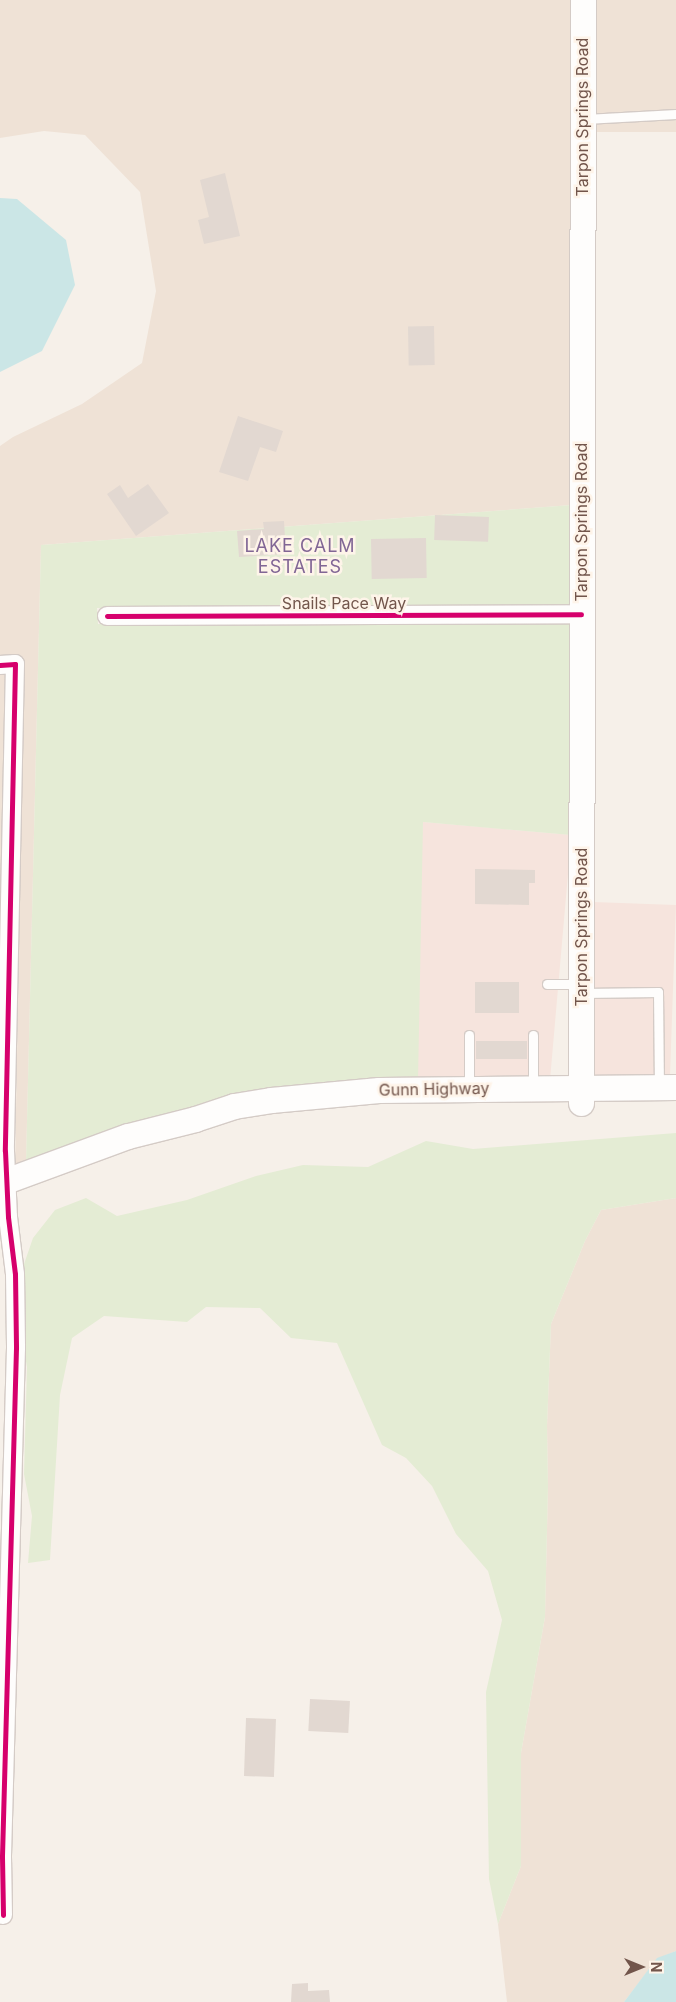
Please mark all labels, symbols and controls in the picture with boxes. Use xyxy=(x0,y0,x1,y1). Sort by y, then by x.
street label: Tarpon Springs Road xyxy=(572,38,592,196)
street label: Tarpon Springs Road xyxy=(571,443,591,601)
district label: LAKE CALM ESTATES xyxy=(243,536,357,578)
street label: Snails Pace Way xyxy=(282,593,406,613)
street label: Tarpon Springs Road xyxy=(571,848,591,1006)
street label: Gunn Highway xyxy=(379,1078,489,1100)
north arrow xyxy=(616,1942,666,1992)
text: N xyxy=(648,1962,665,1972)

